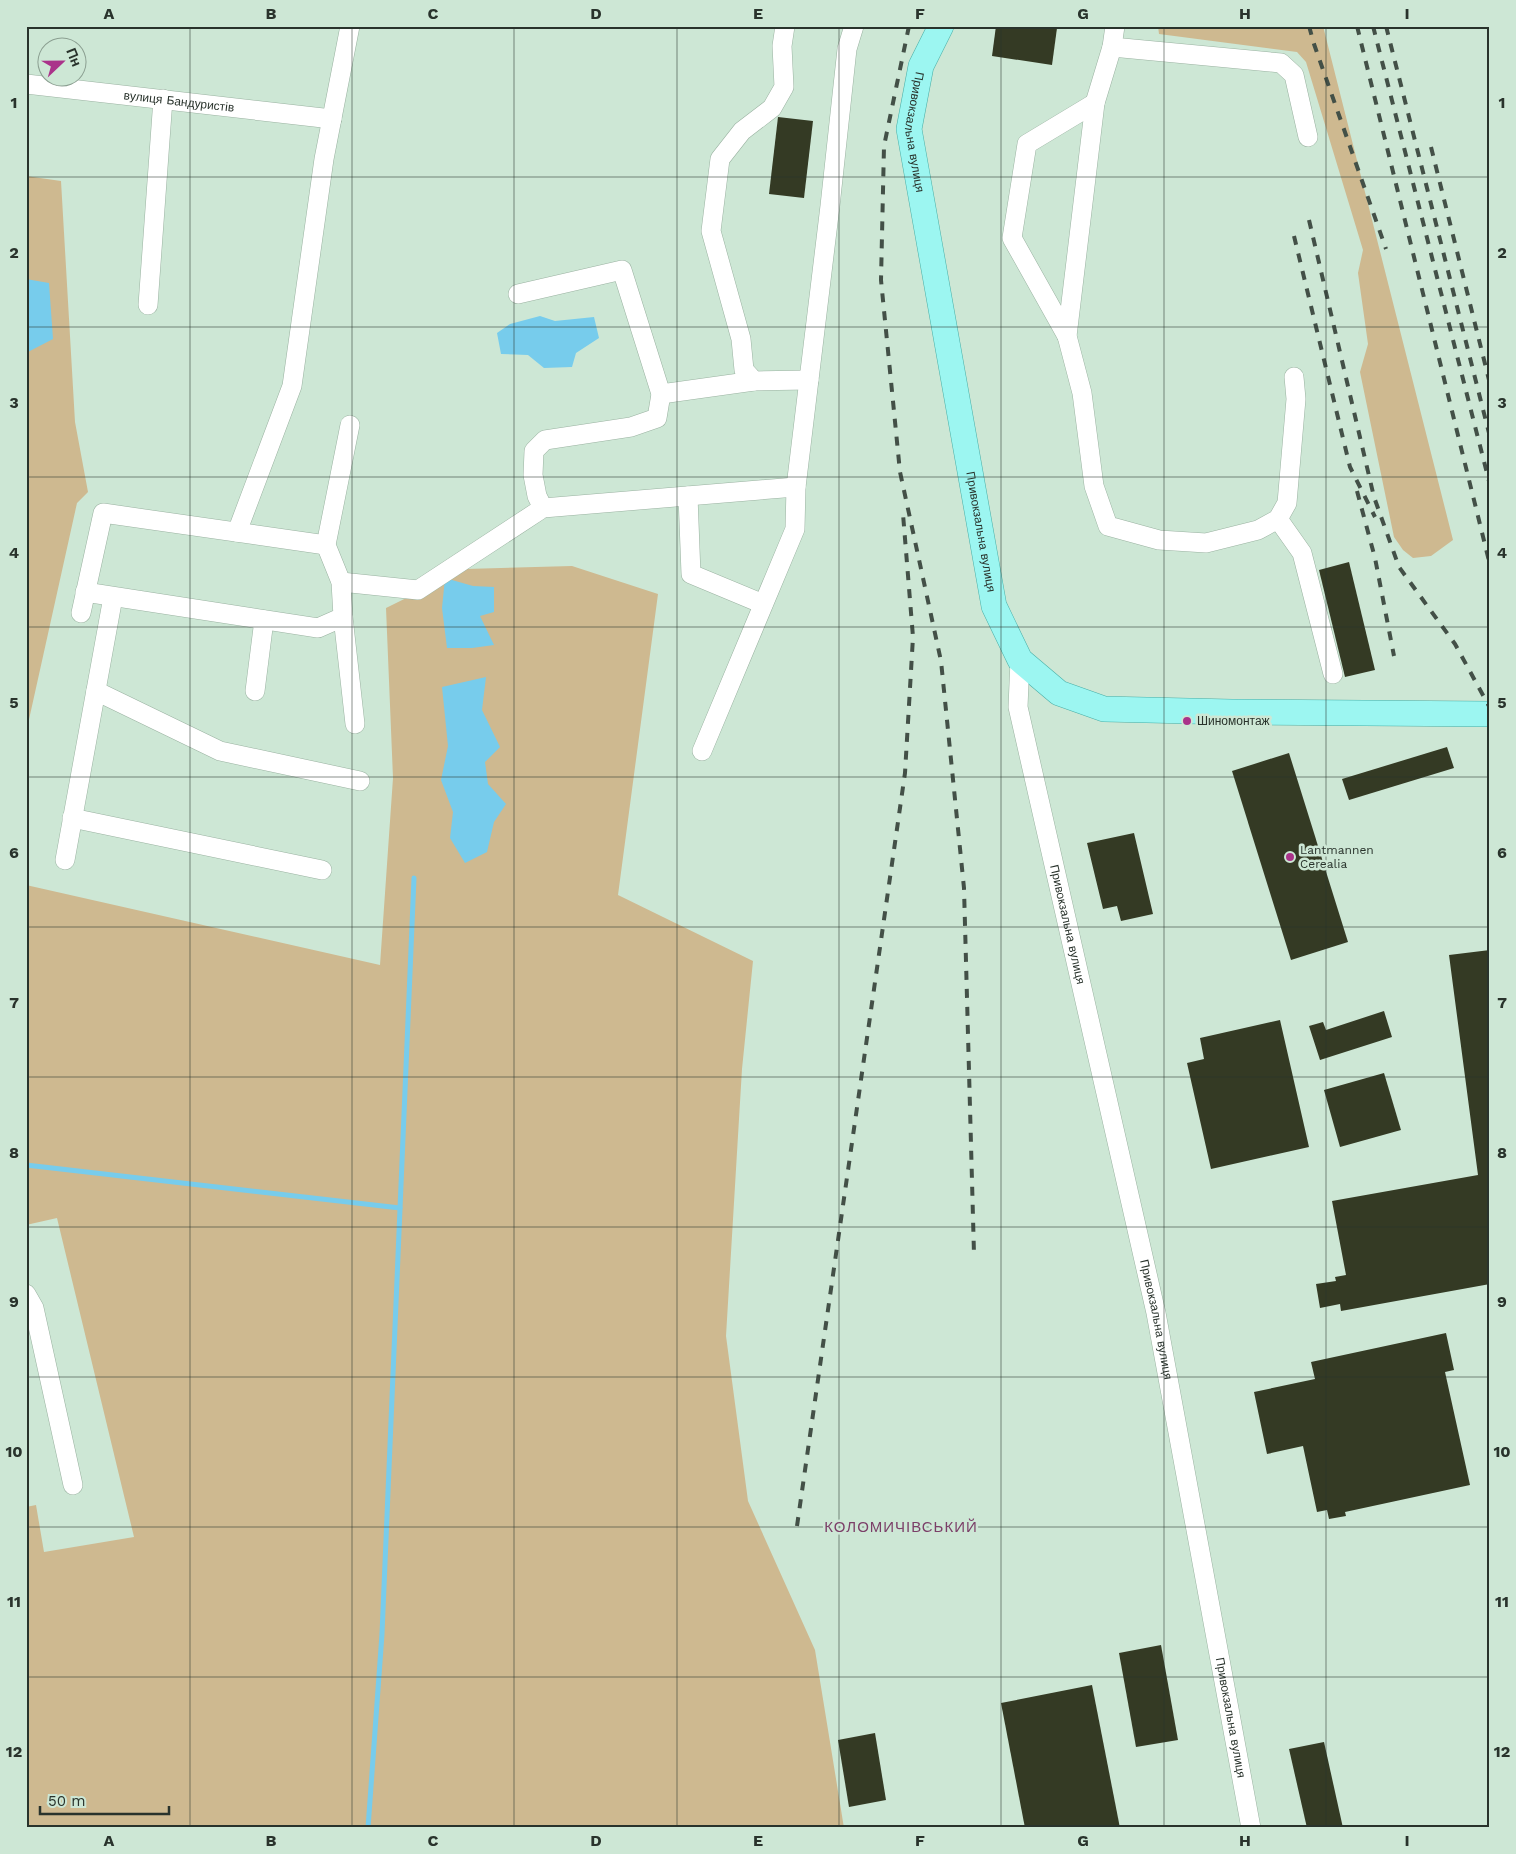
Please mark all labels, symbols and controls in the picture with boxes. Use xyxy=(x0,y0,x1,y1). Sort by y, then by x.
text: A xyxy=(104,4,115,23)
text: B xyxy=(266,4,277,23)
text: C xyxy=(428,4,439,23)
text: D xyxy=(590,4,602,23)
text: E xyxy=(753,4,763,23)
text: F xyxy=(915,4,925,23)
text: G xyxy=(1077,4,1089,23)
text: H xyxy=(1239,4,1251,23)
text: I xyxy=(1404,4,1410,23)
north arrow xyxy=(38,38,88,88)
text: Пн xyxy=(63,46,85,69)
street label: Привокзальна вулиця xyxy=(902,71,927,193)
street label: вулиця Бандуристів xyxy=(123,88,235,115)
text: 1 xyxy=(11,93,17,112)
text: 1 xyxy=(1499,93,1505,112)
text: 2 xyxy=(9,243,19,262)
text: 2 xyxy=(1497,243,1507,262)
text: 3 xyxy=(9,393,19,412)
text: 3 xyxy=(1497,393,1507,412)
street label: Привокзальна вулиця xyxy=(963,470,998,593)
text: 4 xyxy=(9,543,19,562)
text: 4 xyxy=(1497,543,1507,562)
text: 5 xyxy=(9,693,19,712)
text: 5 xyxy=(1497,693,1507,712)
place label: Шиномонтаж xyxy=(1197,714,1270,728)
marker: Шиномонтаж xyxy=(1181,715,1193,727)
text: 6 xyxy=(9,843,19,862)
place label: Lantmannen Cerealia xyxy=(1300,843,1374,871)
text: 6 xyxy=(1497,843,1507,862)
marker: Lantmannen Cerealia xyxy=(1284,851,1296,863)
street label: Привокзальна вулиця xyxy=(1047,863,1088,986)
text: 7 xyxy=(9,993,19,1012)
text: 7 xyxy=(1497,993,1507,1012)
text: 8 xyxy=(9,1143,19,1162)
text: 8 xyxy=(1497,1143,1507,1162)
street label: Привокзальна вулиця xyxy=(1137,1258,1175,1381)
text: 9 xyxy=(9,1292,19,1311)
text: 9 xyxy=(1497,1292,1507,1311)
text: 10 xyxy=(5,1442,23,1461)
text: 10 xyxy=(1493,1442,1511,1461)
district label: КОЛОМИЧІВСЬКИЙ xyxy=(824,1518,978,1536)
text: 11 xyxy=(7,1592,21,1611)
text: 11 xyxy=(1495,1592,1509,1611)
street label: Привокзальна вулиця xyxy=(1213,1656,1249,1779)
text: 12 xyxy=(6,1742,22,1761)
text: 12 xyxy=(1494,1742,1510,1761)
scale bar xyxy=(40,1784,169,1816)
text: 50 m xyxy=(48,1792,85,1810)
text: A xyxy=(104,1831,115,1850)
text: B xyxy=(266,1831,277,1850)
text: C xyxy=(428,1831,439,1850)
text: D xyxy=(590,1831,602,1850)
text: E xyxy=(753,1831,763,1850)
text: F xyxy=(915,1831,925,1850)
text: G xyxy=(1077,1831,1089,1850)
text: H xyxy=(1239,1831,1251,1850)
text: I xyxy=(1404,1831,1410,1850)

